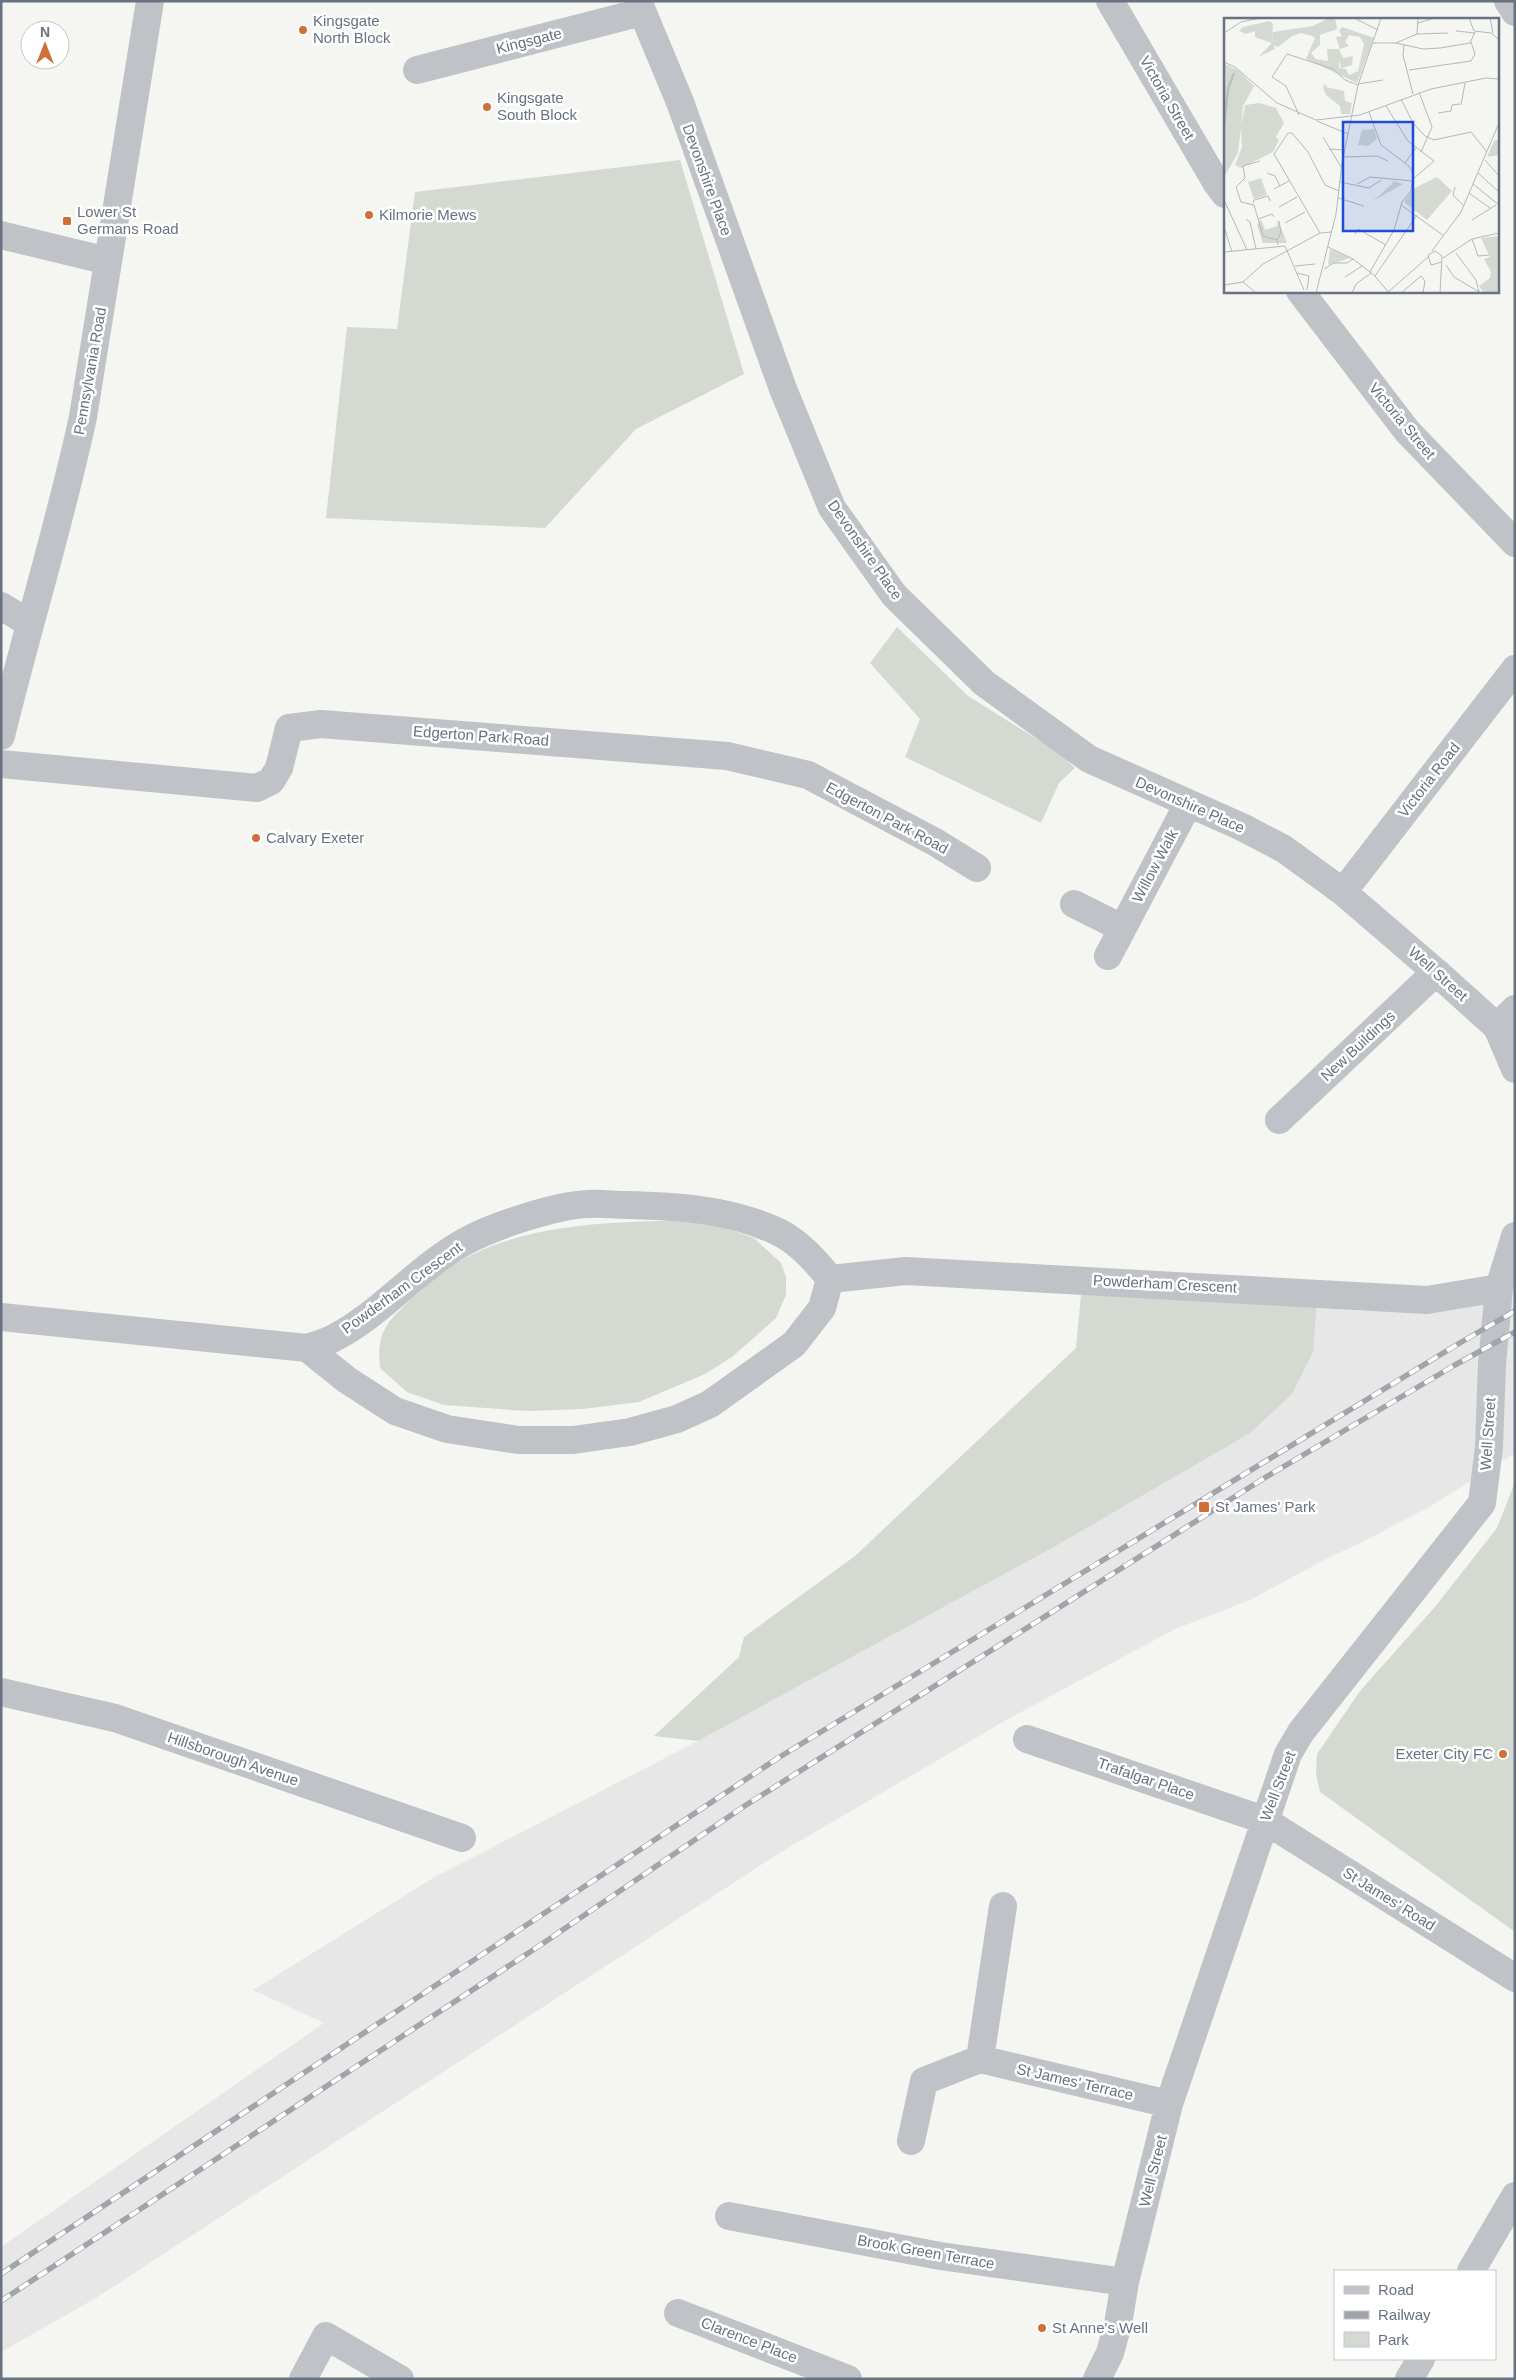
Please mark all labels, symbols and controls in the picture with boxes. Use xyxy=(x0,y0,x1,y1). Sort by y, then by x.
place label: Kingsgate North Block xyxy=(313,12,391,46)
inset map xyxy=(1224,18,1498,292)
north arrow xyxy=(20,20,70,70)
text: N xyxy=(40,24,50,40)
marker: Kingsgate North Block xyxy=(297,24,309,36)
street label: Kingsgate xyxy=(494,24,563,57)
street label: Victoria Street xyxy=(1137,53,1199,143)
place label: Kingsgate South Block xyxy=(497,89,578,123)
marker: Kingsgate South Block xyxy=(481,101,493,113)
street label: Devonshire Place xyxy=(679,122,736,238)
place label: Lower St Germans Road xyxy=(77,203,179,237)
place label: Kilmorie Mews xyxy=(379,206,477,223)
marker: Kilmorie Mews xyxy=(363,209,375,221)
marker: Lower St Germans Road xyxy=(61,215,73,227)
street label: Pennsylvania Road xyxy=(70,306,109,436)
street label: Victoria Street xyxy=(1366,379,1440,463)
street label: Devonshire Place xyxy=(825,497,906,603)
street label: Edgerton Park Road xyxy=(413,722,549,749)
street label: Victoria Road xyxy=(1394,739,1463,820)
street label: Devonshire Place xyxy=(1133,773,1247,836)
street label: Edgerton Park Road xyxy=(823,778,951,857)
street label: Willow Walk xyxy=(1128,826,1181,905)
place label: Calvary Exeter xyxy=(266,829,364,846)
marker: Calvary Exeter xyxy=(250,832,262,844)
street label: Well Street xyxy=(1405,943,1472,1005)
street label: New Buildings xyxy=(1317,1007,1398,1084)
street label: Powderham Crescent xyxy=(338,1238,466,1337)
street label: Powderham Crescent xyxy=(1093,1271,1238,1296)
street label: Well Street xyxy=(1476,1396,1499,1471)
place label: St James' Park xyxy=(1215,1498,1316,1515)
marker: St James' Park xyxy=(1197,1500,1211,1514)
street label: Hillsborough Avenue xyxy=(165,1728,301,1789)
place label: Exeter City FC xyxy=(1395,1745,1493,1762)
street label: Well Street xyxy=(1257,1748,1299,1823)
marker: Exeter City FC xyxy=(1497,1748,1509,1760)
street label: Trafalgar Place xyxy=(1096,1754,1197,1803)
street label: St James' Road xyxy=(1340,1863,1438,1934)
street label: St James' Terrace xyxy=(1015,2060,1135,2103)
street label: Well Street xyxy=(1135,2133,1170,2208)
street label: Brook Green Terrace xyxy=(856,2231,996,2272)
legend xyxy=(1334,2270,1496,2360)
text: Road xyxy=(1378,2281,1414,2298)
text: Railway xyxy=(1378,2306,1431,2323)
street label: Clarence Place xyxy=(699,2313,800,2366)
place label: St Anne's Well xyxy=(1052,2319,1148,2336)
marker: St Anne's Well xyxy=(1036,2322,1048,2334)
text: Park xyxy=(1378,2331,1409,2348)

